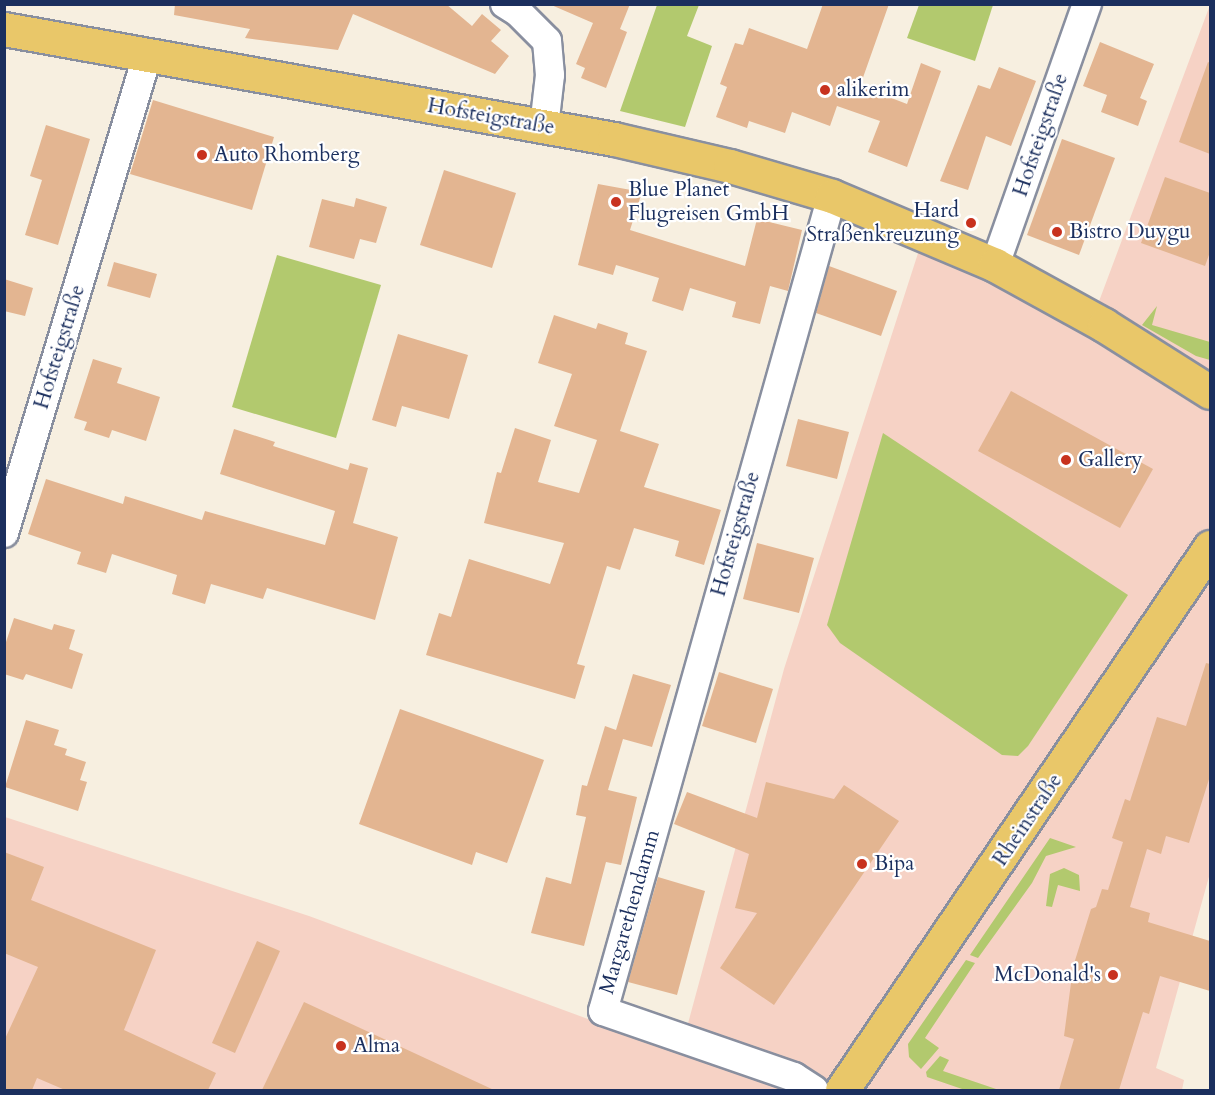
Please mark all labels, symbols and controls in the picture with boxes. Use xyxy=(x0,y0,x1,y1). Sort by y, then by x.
street label: Hofsteigstraße xyxy=(1008,70,1074,200)
place label: alikerim xyxy=(837,77,909,103)
marker: alikerim xyxy=(818,83,832,97)
street label: Hofsteigstraße xyxy=(425,93,557,141)
place label: Auto Rhomberg xyxy=(214,142,360,168)
marker: Auto Rhomberg xyxy=(195,148,209,162)
place label: Blue Planet Flugreisen GmbH xyxy=(628,177,789,227)
marker: Blue Planet Flugreisen GmbH xyxy=(609,195,623,209)
place label: Hard Straßenkreuzung xyxy=(807,198,959,248)
marker: Hard Straßenkreuzung xyxy=(964,216,978,230)
place label: Bistro Duygu xyxy=(1069,219,1190,245)
marker: Bistro Duygu xyxy=(1050,225,1064,239)
street label: Hofsteigstraße xyxy=(29,282,91,412)
place label: Gallery xyxy=(1078,447,1143,473)
marker: Gallery xyxy=(1059,453,1073,467)
street label: Hofsteigstraße xyxy=(706,469,766,599)
street label: Rheinstraße xyxy=(988,769,1068,871)
street label: Margarethendamm xyxy=(594,827,666,997)
place label: Bipa xyxy=(874,851,914,877)
marker: Bipa xyxy=(855,857,869,871)
place label: McDonald's xyxy=(994,962,1101,988)
marker: McDonald's xyxy=(1106,968,1120,982)
place label: Alma xyxy=(353,1033,400,1059)
marker: Alma xyxy=(334,1039,348,1053)

